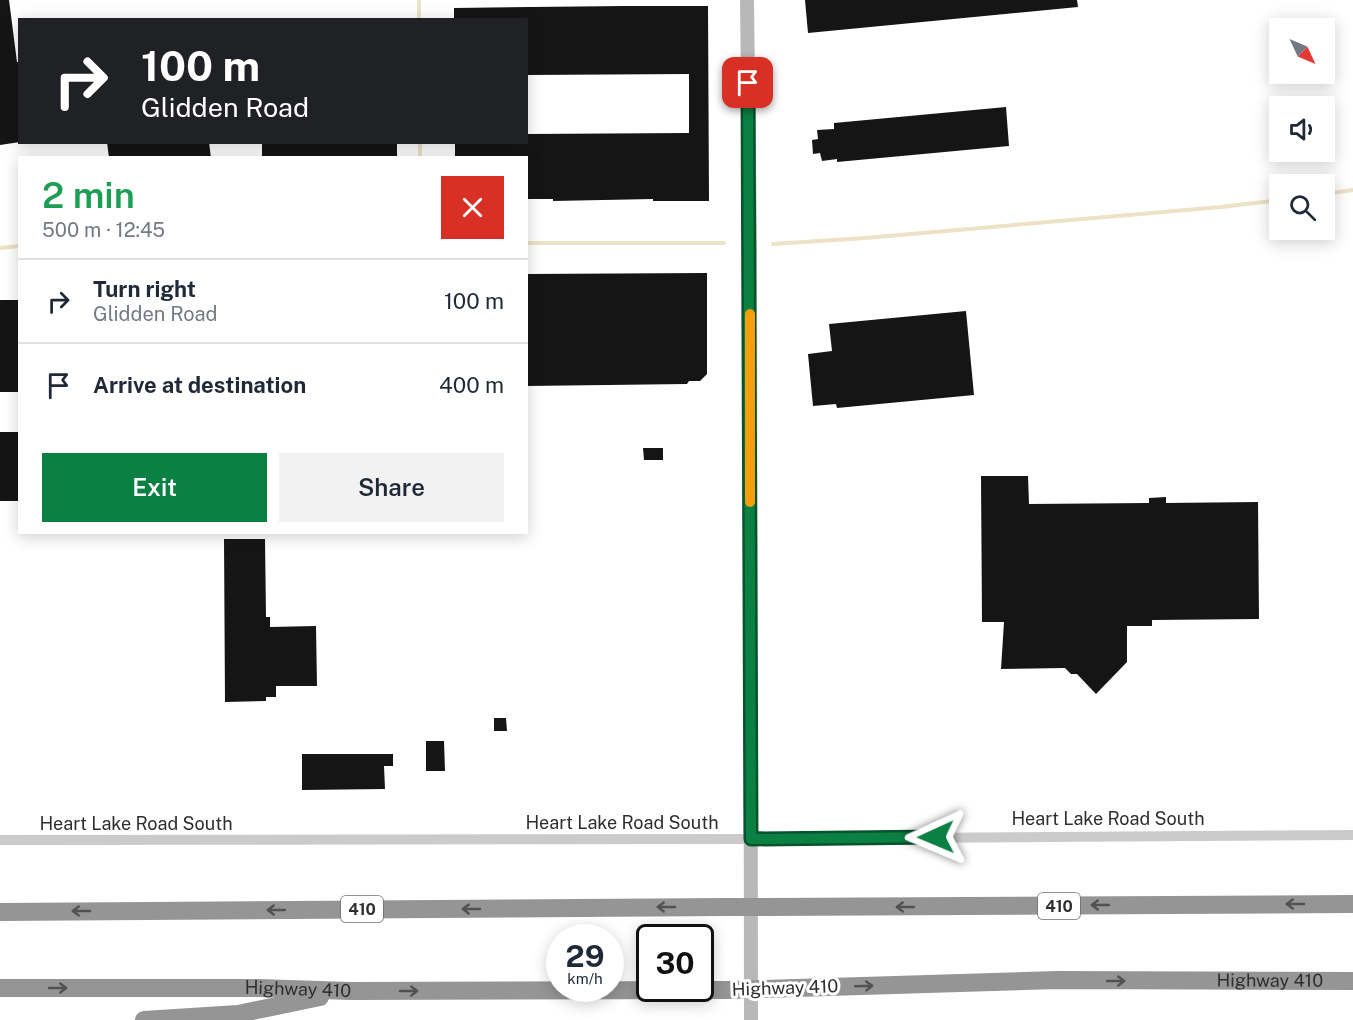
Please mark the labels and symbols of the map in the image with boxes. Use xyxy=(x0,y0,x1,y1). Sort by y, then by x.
north arrow xyxy=(1269,18,1335,84)
pin xyxy=(722,57,773,108)
position arrow xyxy=(904,805,968,869)
street label: Heart Lake Road South xyxy=(1011,808,1205,829)
street label: Heart Lake Road South xyxy=(525,812,719,833)
street label: Heart Lake Road South xyxy=(39,813,233,834)
road number: 410 xyxy=(1038,893,1080,919)
road number: 410 xyxy=(341,896,383,922)
one-way arrow xyxy=(1285,898,1305,910)
one-way arrow xyxy=(1090,900,1110,911)
one-way arrow xyxy=(657,901,677,913)
one-way arrow xyxy=(895,901,915,913)
one-way arrow xyxy=(462,903,482,915)
one-way arrow xyxy=(267,904,287,916)
one-way arrow xyxy=(72,905,92,917)
speed limit sign: 30 xyxy=(636,924,714,1002)
street label: Highway 410 xyxy=(1216,970,1323,991)
street label: Highway 410 xyxy=(731,975,839,1000)
one-way arrow xyxy=(1105,975,1125,987)
street label: Highway 410 xyxy=(245,977,352,1001)
one-way arrow xyxy=(853,980,873,992)
one-way arrow xyxy=(48,982,68,994)
one-way arrow xyxy=(399,985,419,997)

